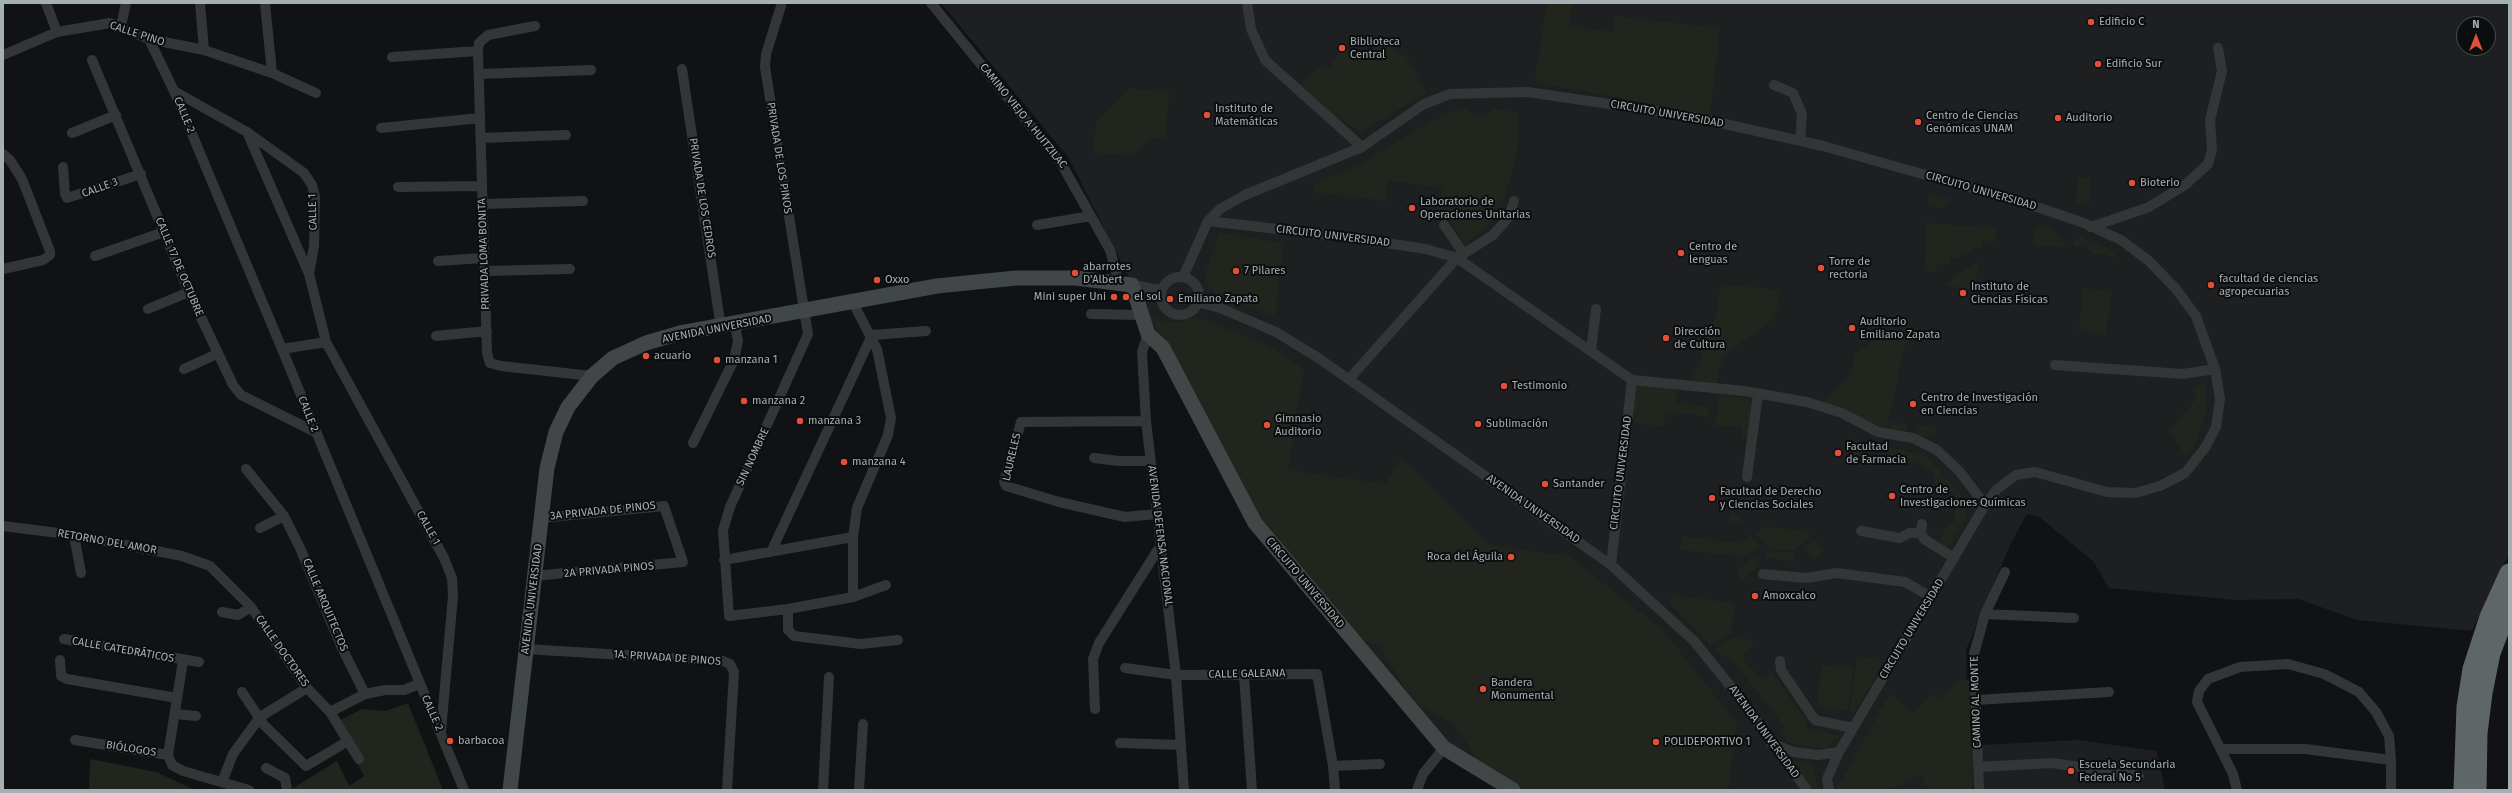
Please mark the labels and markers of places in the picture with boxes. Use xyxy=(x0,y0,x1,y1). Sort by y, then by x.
place label: Edificio C xyxy=(2099,15,2145,29)
marker: Edificio C xyxy=(2086,17,2096,27)
place label: Biblioteca Central xyxy=(1350,35,1400,61)
marker: Biblioteca Central xyxy=(1337,43,1347,53)
place label: Edificio Sur xyxy=(2106,57,2162,71)
marker: Edificio Sur xyxy=(2093,59,2103,69)
place label: Instituto de Matemáticas xyxy=(1215,102,1278,128)
place label: Centro de Ciencias Genómicas UNAM xyxy=(1926,109,2018,135)
marker: Instituto de Matemáticas xyxy=(1202,110,1212,120)
place label: Auditorio xyxy=(2066,111,2112,125)
marker: Auditorio xyxy=(2053,113,2063,123)
marker: Centro de Ciencias Genómicas UNAM xyxy=(1913,117,1923,127)
place label: Bioterio xyxy=(2140,176,2180,190)
marker: Bioterio xyxy=(2127,178,2137,188)
place label: Laboratorio de Operaciones Unitarias xyxy=(1420,195,1530,221)
marker: Laboratorio de Operaciones Unitarias xyxy=(1407,203,1417,213)
place label: Centro de lenguas xyxy=(1689,240,1737,266)
marker: Centro de lenguas xyxy=(1676,248,1686,258)
place label: Torre de rectoria xyxy=(1829,255,1870,281)
place label: abarrotes D'Albert xyxy=(1083,260,1131,286)
marker: Torre de rectoria xyxy=(1816,263,1826,273)
place label: 7 Pilares xyxy=(1244,264,1285,278)
marker: 7 Pilares xyxy=(1231,266,1241,276)
marker: abarrotes D'Albert xyxy=(1070,268,1080,278)
place label: facultad de ciencias agropecuarias xyxy=(2219,272,2318,298)
place label: Oxxo xyxy=(885,273,909,287)
marker: Oxxo xyxy=(872,275,882,285)
place label: Instituto de Ciencias Físicas xyxy=(1971,280,2048,306)
marker: facultad de ciencias agropecuarias xyxy=(2206,280,2216,290)
marker: Instituto de Ciencias Físicas xyxy=(1958,288,1968,298)
place label: Mini super Uni xyxy=(1034,290,1106,304)
place label: el sol xyxy=(1134,290,1161,304)
marker: Mini super Uni xyxy=(1109,292,1119,302)
marker: el sol xyxy=(1121,292,1131,302)
place label: Emiliano Zapata xyxy=(1178,292,1258,306)
marker: Emiliano Zapata xyxy=(1165,294,1175,304)
place label: Auditorio Emiliano Zapata xyxy=(1860,315,1940,341)
marker: Auditorio Emiliano Zapata xyxy=(1847,323,1857,333)
place label: Dirección de Cultura xyxy=(1674,325,1725,351)
marker: Dirección de Cultura xyxy=(1661,333,1671,343)
place label: acuario xyxy=(654,349,691,363)
marker: acuario xyxy=(641,351,651,361)
place label: manzana 1 xyxy=(725,353,778,367)
marker: manzana 1 xyxy=(712,355,722,365)
place label: Testimonio xyxy=(1512,379,1567,393)
marker: Testimonio xyxy=(1499,381,1509,391)
place label: Centro de Investigación en Ciencias xyxy=(1921,391,2038,417)
place label: manzana 2 xyxy=(752,394,805,408)
marker: manzana 2 xyxy=(739,396,749,406)
marker: Centro de Investigación en Ciencias xyxy=(1908,399,1918,409)
place label: Gimnasio Auditorio xyxy=(1275,412,1321,438)
place label: manzana 3 xyxy=(808,414,861,428)
marker: manzana 3 xyxy=(795,416,805,426)
place label: Sublimación xyxy=(1486,417,1548,431)
marker: Sublimación xyxy=(1473,419,1483,429)
marker: Gimnasio Auditorio xyxy=(1262,420,1272,430)
place label: Facultad de Farmacia xyxy=(1846,440,1906,466)
marker: Facultad de Farmacia xyxy=(1833,448,1843,458)
place label: manzana 4 xyxy=(852,455,906,469)
marker: manzana 4 xyxy=(839,457,849,467)
place label: Santander xyxy=(1553,477,1605,491)
marker: Santander xyxy=(1540,479,1550,489)
place label: Centro de Investigaciones Químicas xyxy=(1900,483,2026,509)
place label: Facultad de Derecho y Ciencias Sociales xyxy=(1720,485,1821,511)
marker: Centro de Investigaciones Químicas xyxy=(1887,491,1897,501)
marker: Facultad de Derecho y Ciencias Sociales xyxy=(1707,493,1717,503)
place label: Roca del Águila xyxy=(1427,550,1503,564)
marker: Roca del Águila xyxy=(1506,552,1516,562)
place label: Amoxcalco xyxy=(1763,589,1816,603)
marker: Amoxcalco xyxy=(1750,591,1760,601)
place label: Bandera Monumental xyxy=(1491,676,1554,702)
marker: Bandera Monumental xyxy=(1478,684,1488,694)
place label: barbacoa xyxy=(458,734,504,748)
place label: POLIDEPORTIVO 1 xyxy=(1664,735,1750,749)
marker: barbacoa xyxy=(445,736,455,746)
marker: POLIDEPORTIVO 1 xyxy=(1651,737,1661,747)
place label: Escuela Secundaria Federal No 5 xyxy=(2079,758,2175,784)
marker: Escuela Secundaria Federal No 5 xyxy=(2066,766,2076,776)

